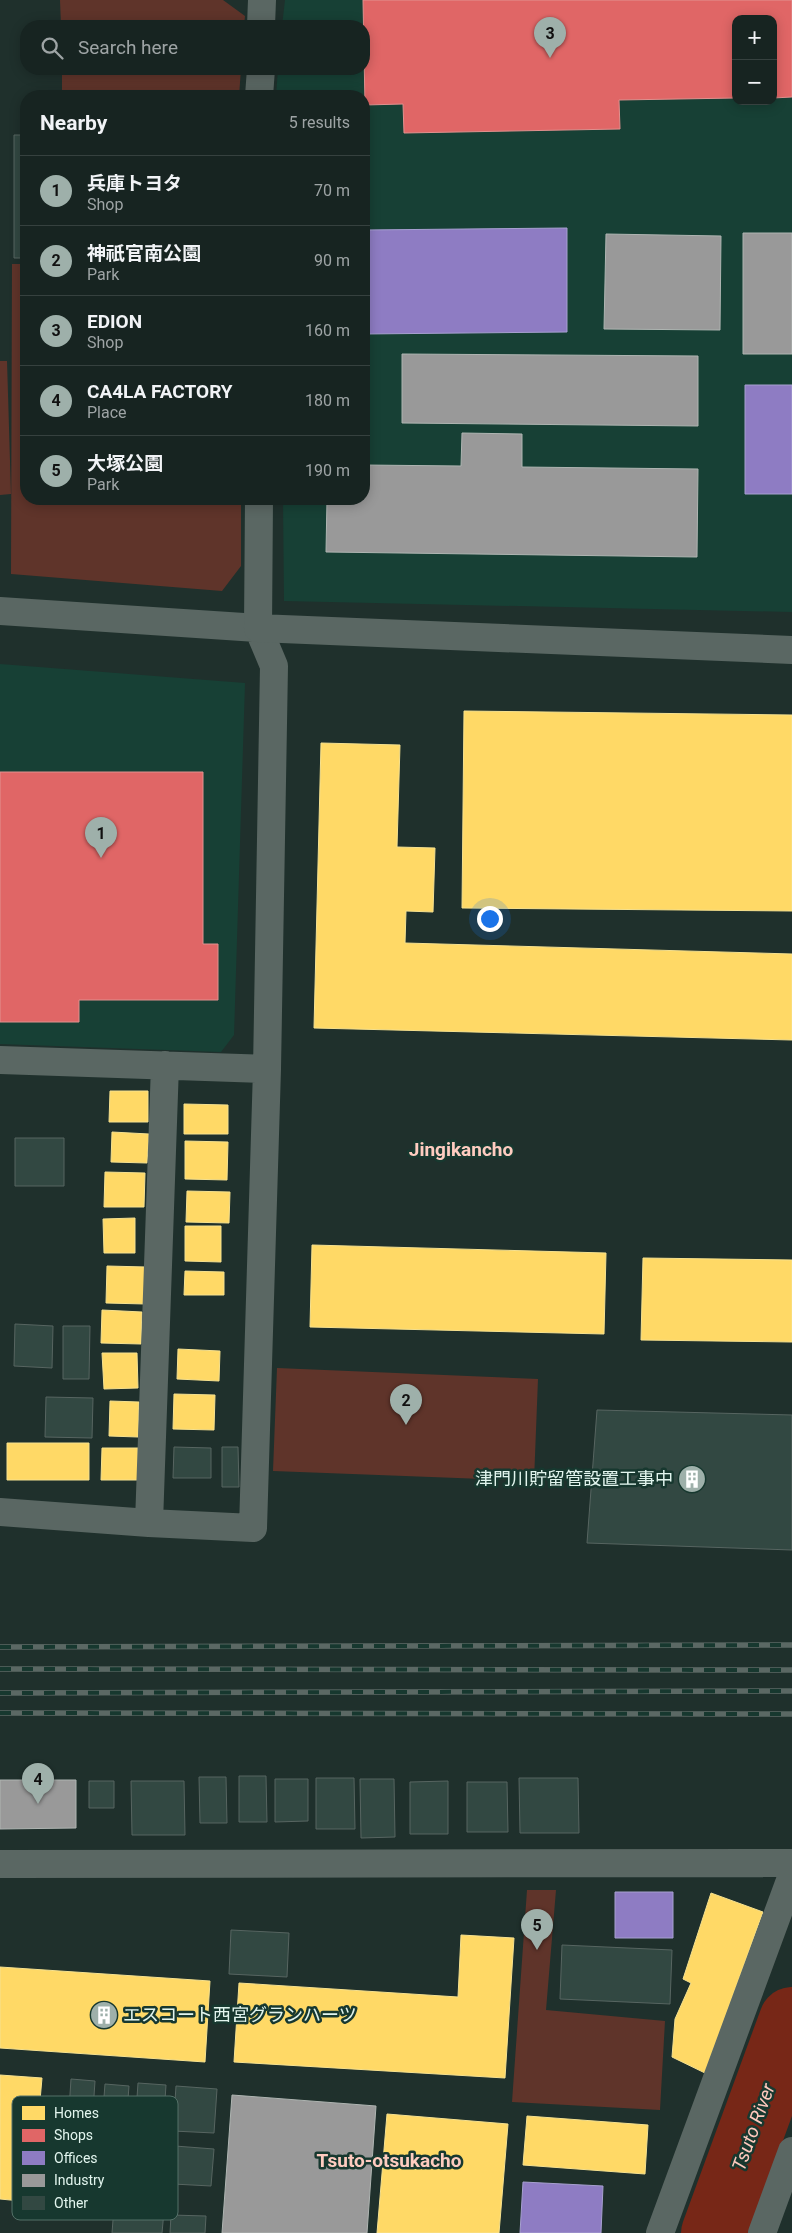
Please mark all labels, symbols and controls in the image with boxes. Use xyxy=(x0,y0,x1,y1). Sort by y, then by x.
map controls xyxy=(732,15,777,105)
button: + xyxy=(732,15,777,60)
pin: 3 xyxy=(534,17,566,58)
search box xyxy=(20,20,370,75)
icon: search xyxy=(38,34,66,62)
text: Search here xyxy=(78,36,178,59)
button: − xyxy=(732,60,777,105)
text: Nearby xyxy=(40,111,107,135)
text: 5 results xyxy=(289,113,350,132)
text: 兵庫トヨタ xyxy=(87,172,182,195)
text: 1 xyxy=(51,181,61,200)
text: 70 m xyxy=(314,181,350,200)
text: Shop xyxy=(87,195,123,214)
text: 神祇官南公園 xyxy=(87,242,201,265)
text: 2 xyxy=(51,251,61,270)
text: 90 m xyxy=(314,251,350,270)
text: Park xyxy=(87,265,119,284)
text: EDION xyxy=(87,310,142,333)
text: 3 xyxy=(51,321,61,340)
text: 160 m xyxy=(305,321,350,340)
text: Shop xyxy=(87,333,123,352)
text: CA4LA FACTORY xyxy=(87,380,233,403)
text: 4 xyxy=(51,391,61,410)
text: 180 m xyxy=(305,391,350,410)
text: Place xyxy=(87,403,127,422)
text: 大塚公園 xyxy=(87,452,163,475)
text: 5 xyxy=(51,461,61,480)
text: 190 m xyxy=(305,461,350,480)
text: Park xyxy=(87,475,119,494)
pin: 1 xyxy=(85,817,117,858)
your location xyxy=(477,906,503,932)
district label: Jingikancho xyxy=(409,1138,513,1161)
pin: 2 xyxy=(390,1384,422,1425)
building icon: 津門川貯留管設置工事中 xyxy=(677,1464,707,1494)
place label: 津門川貯留管設置工事中 xyxy=(475,1468,673,1489)
pin: 4 xyxy=(22,1763,54,1804)
pin: 5 xyxy=(521,1909,553,1950)
building icon: エスコート西宮グランハーツ xyxy=(89,2000,119,2030)
place label: エスコート西宮グランハーツ xyxy=(123,2004,357,2025)
water label: Tsuto River xyxy=(727,2080,780,2174)
legend xyxy=(12,2096,178,2220)
text: Homes xyxy=(54,2105,99,2121)
text: Shops xyxy=(54,2127,93,2143)
district label: Tsuto-otsukacho xyxy=(317,2149,462,2172)
text: Offices xyxy=(54,2150,98,2166)
text: Industry xyxy=(54,2172,105,2188)
text: Other xyxy=(54,2195,88,2211)

